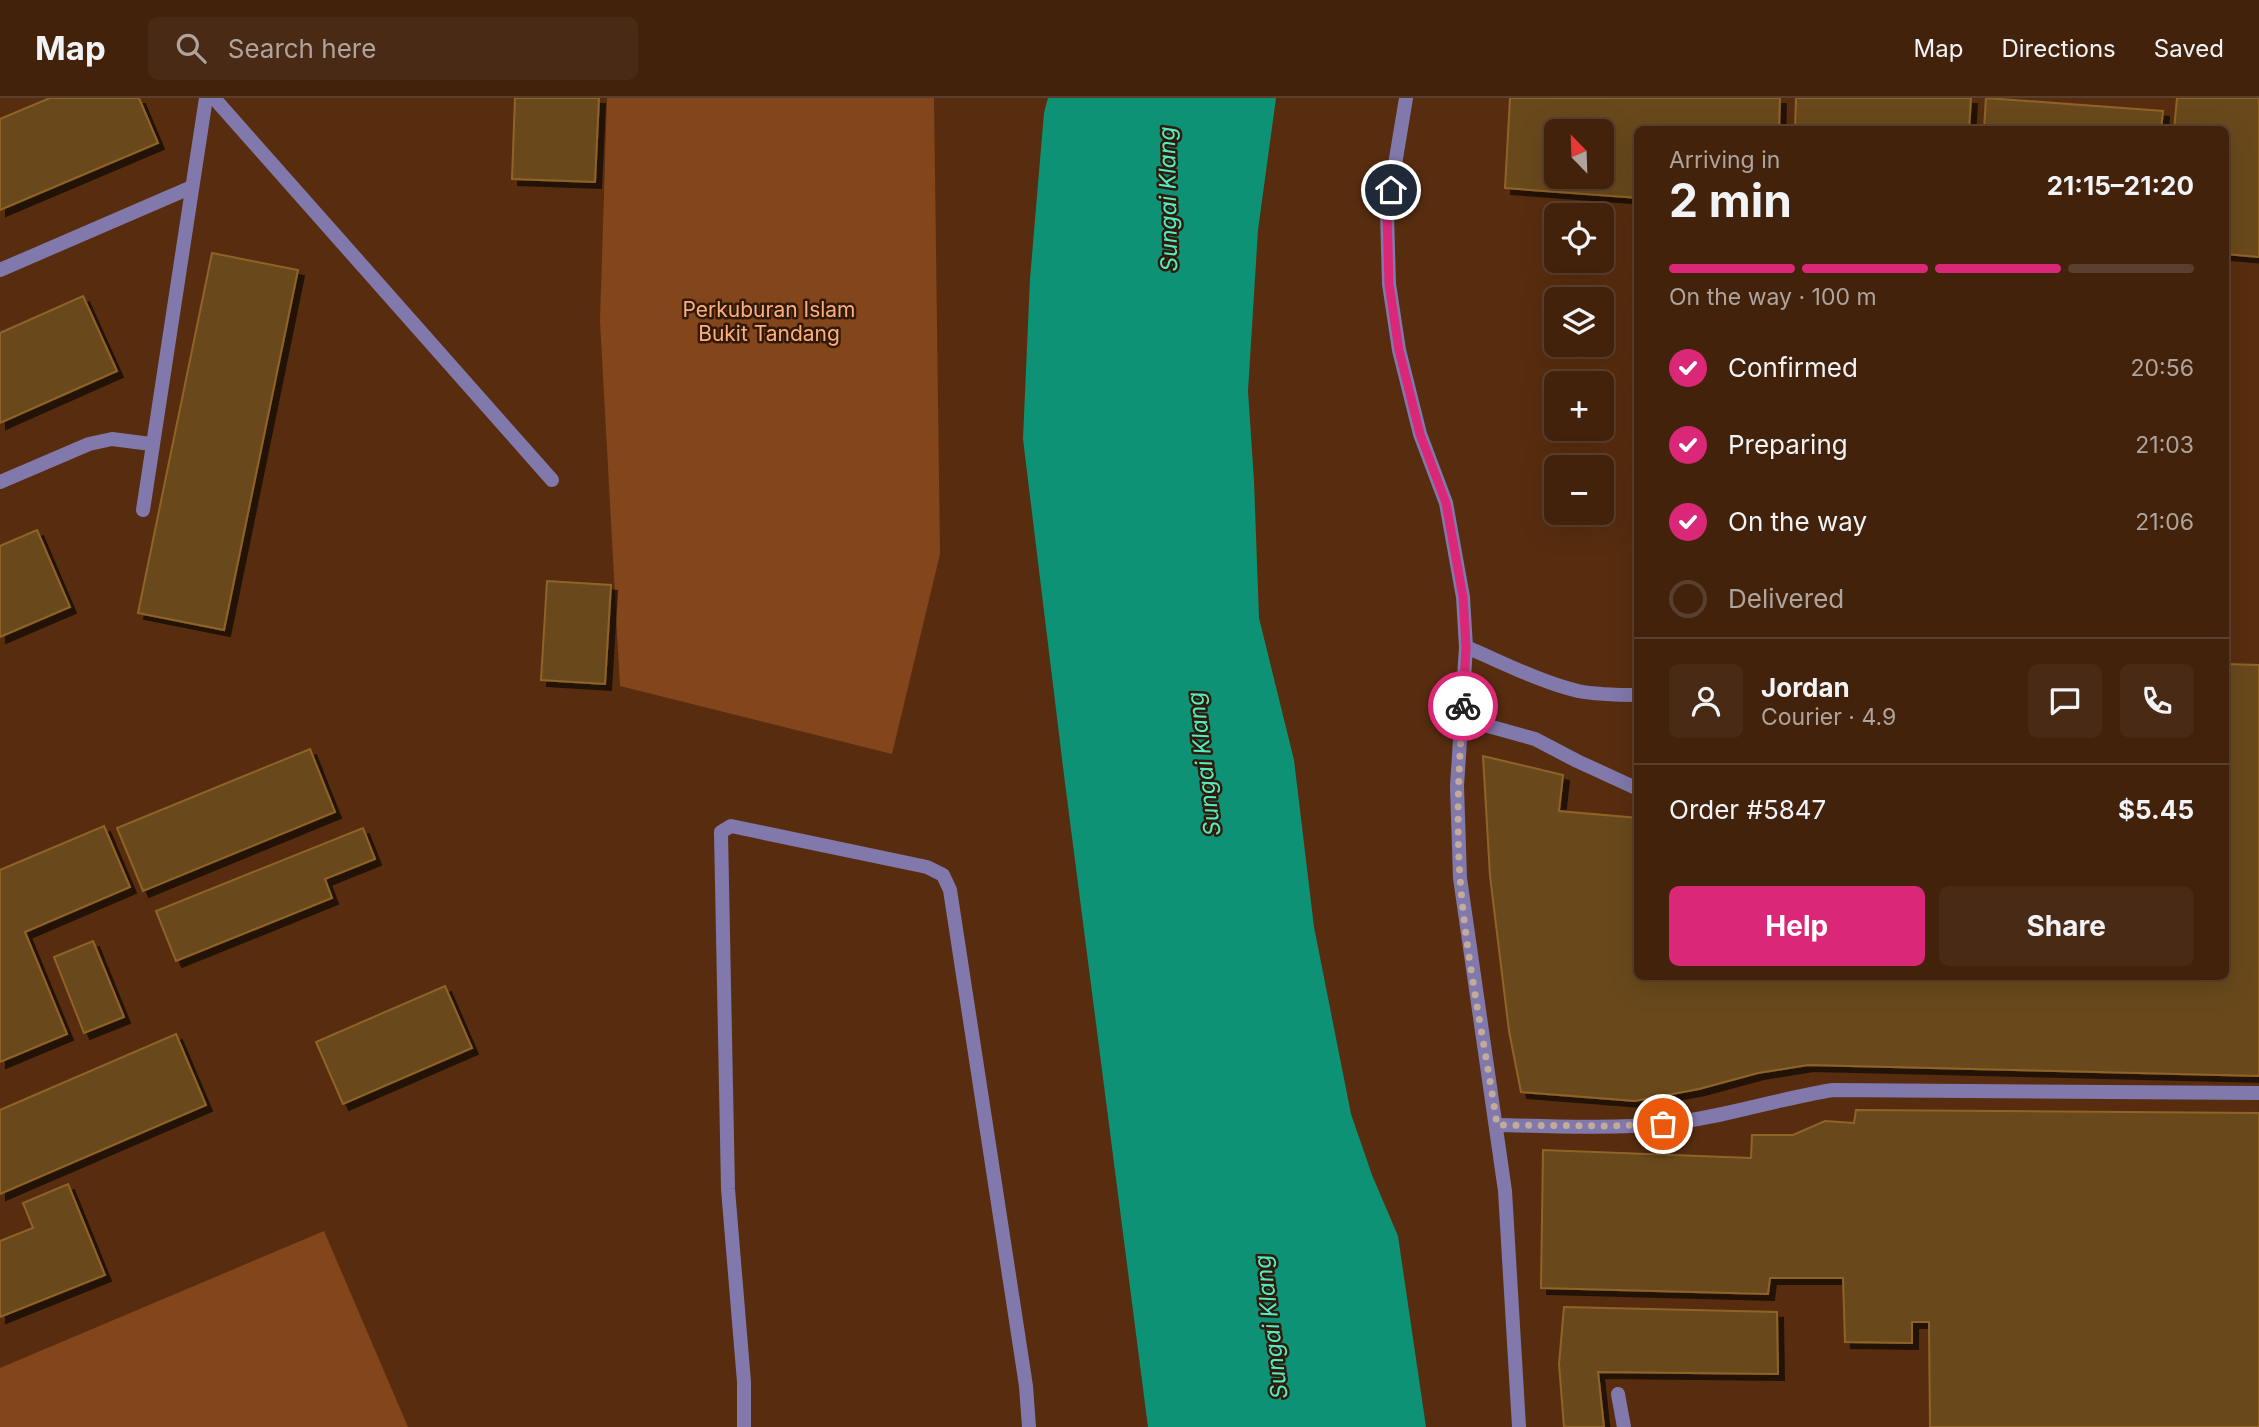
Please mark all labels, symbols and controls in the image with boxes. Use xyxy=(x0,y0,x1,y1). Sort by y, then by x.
search box xyxy=(148,17,638,80)
text: Map xyxy=(35,28,106,68)
icon: search xyxy=(172,29,210,67)
text: Search here xyxy=(228,33,376,64)
text: Map xyxy=(1914,34,1963,63)
text: Directions xyxy=(2001,34,2116,63)
text: Saved xyxy=(2154,34,2224,63)
north arrow xyxy=(1544,119,1614,189)
map controls xyxy=(1544,119,1614,525)
water label: Sungai Klang xyxy=(1153,126,1183,272)
text: Arriving in xyxy=(1669,146,1780,174)
pin xyxy=(1361,160,1421,220)
text: 21:15–21:20 xyxy=(2047,170,2194,201)
icon: home xyxy=(1372,171,1410,209)
text: 2 min xyxy=(1669,172,1792,228)
button: locate xyxy=(1544,203,1614,273)
text: On the way · 100 m xyxy=(1669,283,1877,311)
button: layers xyxy=(1544,287,1614,357)
park label: Perkuburan Islam Bukit Tandang xyxy=(682,297,856,346)
icon: check xyxy=(1669,349,1707,387)
text: Confirmed xyxy=(1728,352,1858,383)
text: 20:56 xyxy=(2131,354,2194,382)
button: + xyxy=(1544,371,1614,441)
icon: check xyxy=(1669,426,1707,464)
text: Preparing xyxy=(1728,429,1848,460)
text: 21:03 xyxy=(2135,431,2194,459)
button: − xyxy=(1544,455,1614,525)
icon: check xyxy=(1669,503,1707,541)
text: On the way xyxy=(1728,506,1867,537)
text: 21:06 xyxy=(2135,508,2194,536)
text: Delivered xyxy=(1728,583,1844,614)
button: person xyxy=(1669,664,1743,738)
button: chat xyxy=(2028,664,2102,738)
button: phone xyxy=(2120,664,2194,738)
courier xyxy=(1428,671,1498,741)
text: Jordan xyxy=(1761,672,1850,703)
icon: bike xyxy=(1444,687,1482,725)
water label: Sungai Klang xyxy=(1181,690,1227,838)
text: Courier · 4.9 xyxy=(1761,703,1896,731)
text: Order #5847 xyxy=(1669,794,1826,825)
text: $5.45 xyxy=(2118,794,2194,825)
button: Help xyxy=(1669,886,1925,966)
button: Share xyxy=(1939,886,2194,966)
pin xyxy=(1633,1094,1693,1154)
icon: bag xyxy=(1644,1105,1682,1143)
water label: Sungai Klang xyxy=(1248,1253,1294,1401)

